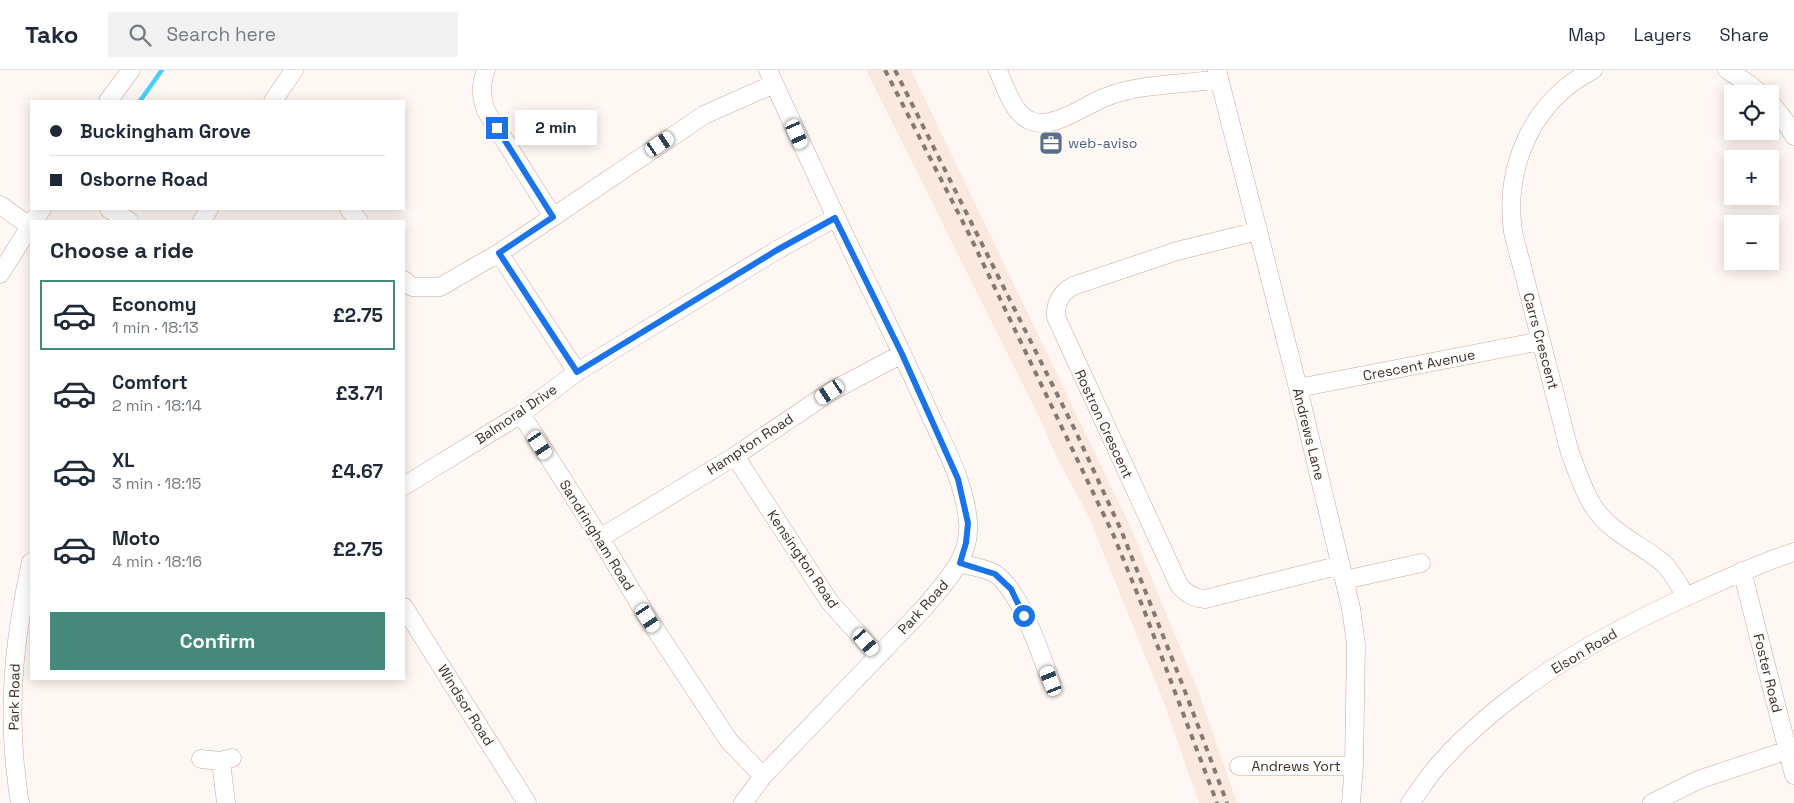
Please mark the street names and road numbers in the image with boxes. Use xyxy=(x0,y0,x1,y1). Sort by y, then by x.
street label: Carrs Crescent xyxy=(1519,291,1563,391)
street label: Crescent Avenue xyxy=(1361,345,1477,385)
street label: Rostron Crescent xyxy=(1071,367,1137,481)
street label: Balmoral Drive xyxy=(472,380,560,448)
street label: Andrews Lane xyxy=(1289,386,1329,482)
street label: Hampton Road xyxy=(703,409,797,479)
street label: Sandringham Road xyxy=(556,476,638,594)
street label: Kensington Road xyxy=(763,506,843,612)
street label: Park Road xyxy=(894,576,952,638)
street label: Elson Road xyxy=(1548,624,1620,678)
street label: Foster Road xyxy=(1749,631,1787,715)
street label: Windsor Road xyxy=(434,661,498,749)
street label: Park Road xyxy=(4,663,24,731)
street label: Andrews Yort xyxy=(1251,757,1341,775)

